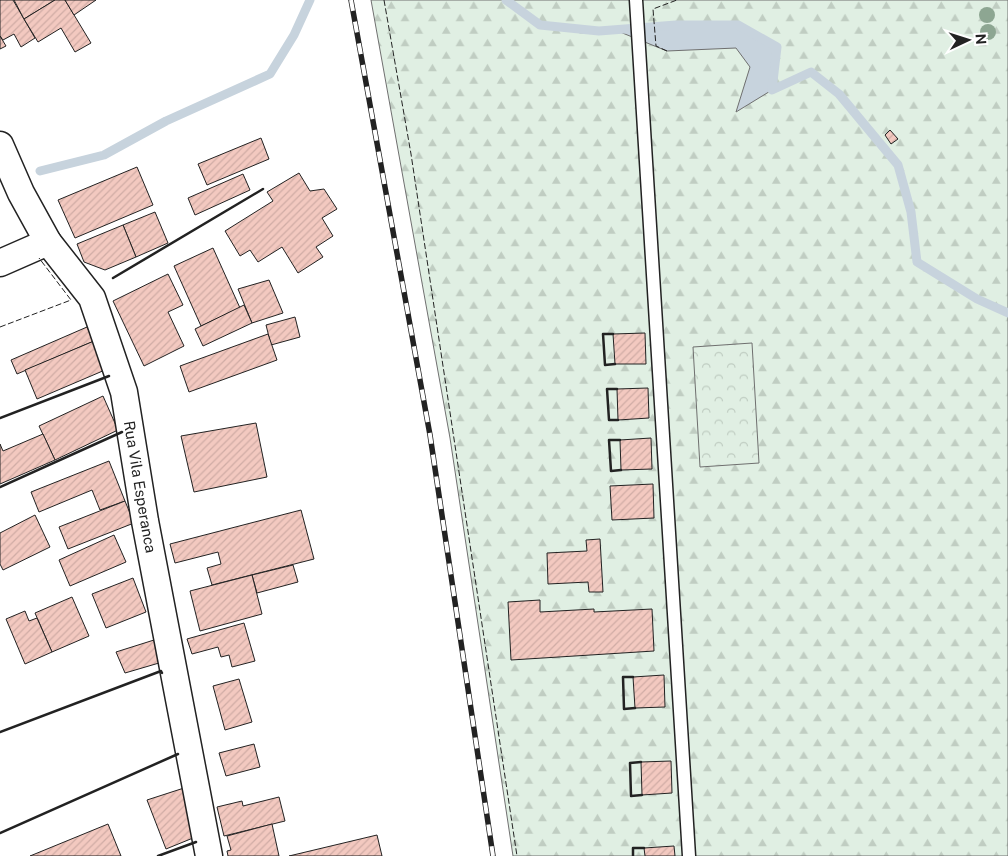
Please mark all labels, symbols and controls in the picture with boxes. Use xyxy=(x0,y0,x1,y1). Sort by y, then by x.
north arrow xyxy=(943,15,993,65)
text: N xyxy=(973,33,989,45)
street label: Rua Vila Esperanca xyxy=(121,419,160,554)

